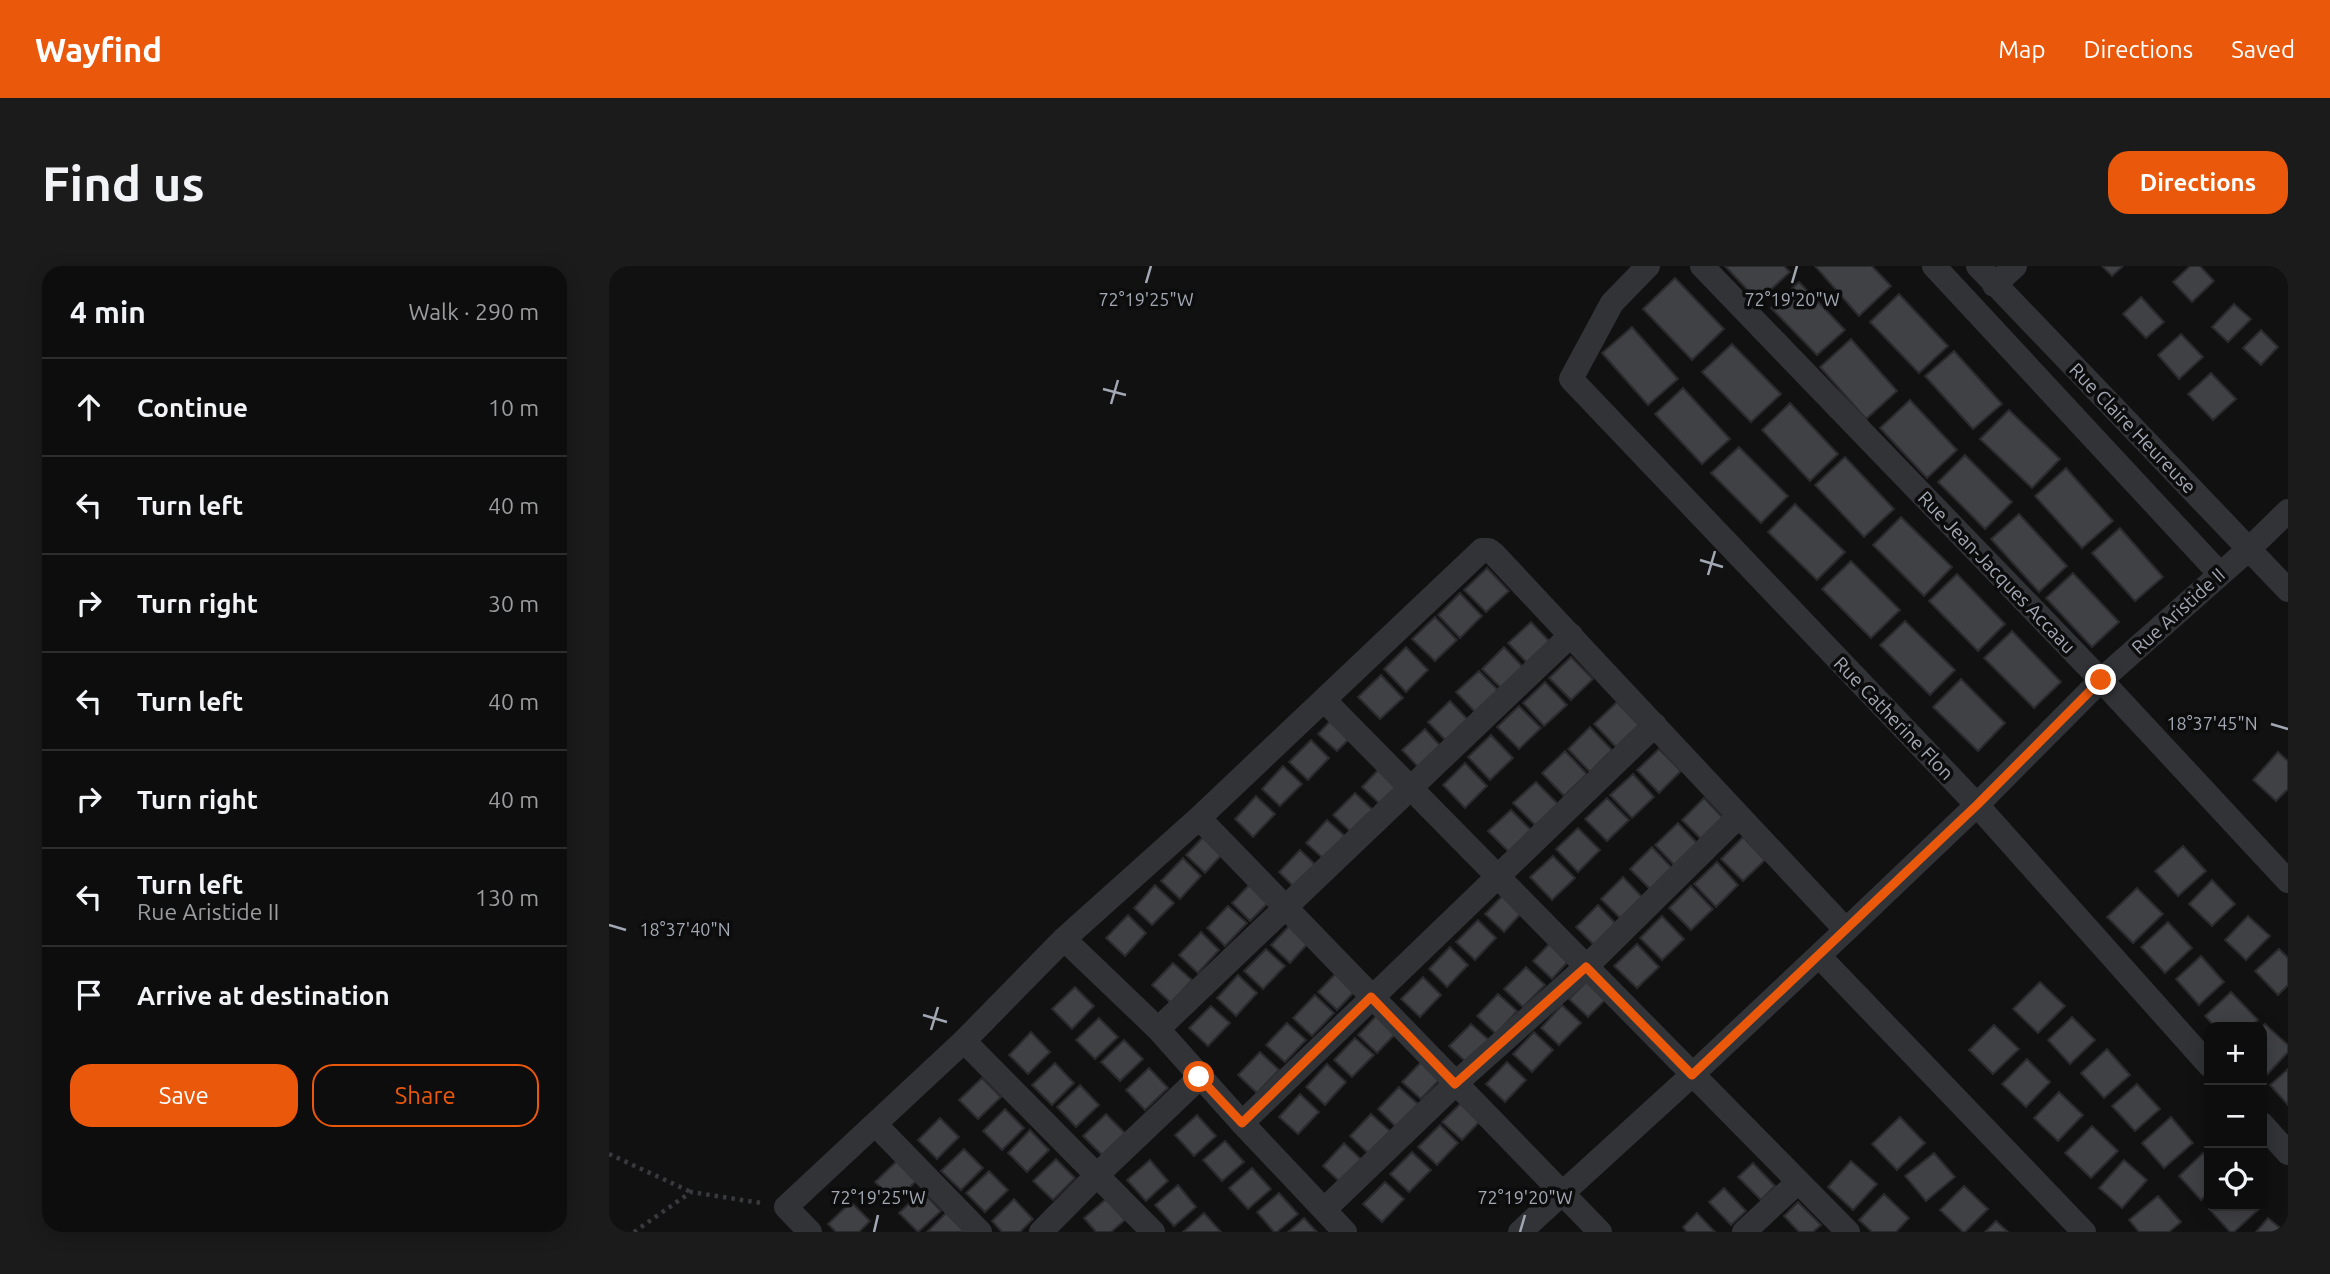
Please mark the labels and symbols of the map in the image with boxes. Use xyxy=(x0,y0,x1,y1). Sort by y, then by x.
text: 72°19'25"W xyxy=(1098,289,1194,309)
text: 72°19'20"W xyxy=(1744,289,1840,309)
street label: Rue Claire Heureuse xyxy=(2065,358,2201,498)
street label: Rue Jean-Jacques Accaau xyxy=(1914,487,2080,657)
street label: Rue Aristide II xyxy=(2127,563,2229,659)
street label: Rue Catherine Flon xyxy=(1830,652,1958,784)
route end xyxy=(2085,664,2116,695)
text: 18°37'45"N xyxy=(2166,713,2258,733)
text: 18°37'40"N xyxy=(639,919,731,939)
route start xyxy=(1183,1061,1214,1092)
text: 72°19'25"W xyxy=(830,1187,926,1207)
text: 72°19'20"W xyxy=(1477,1187,1573,1207)

